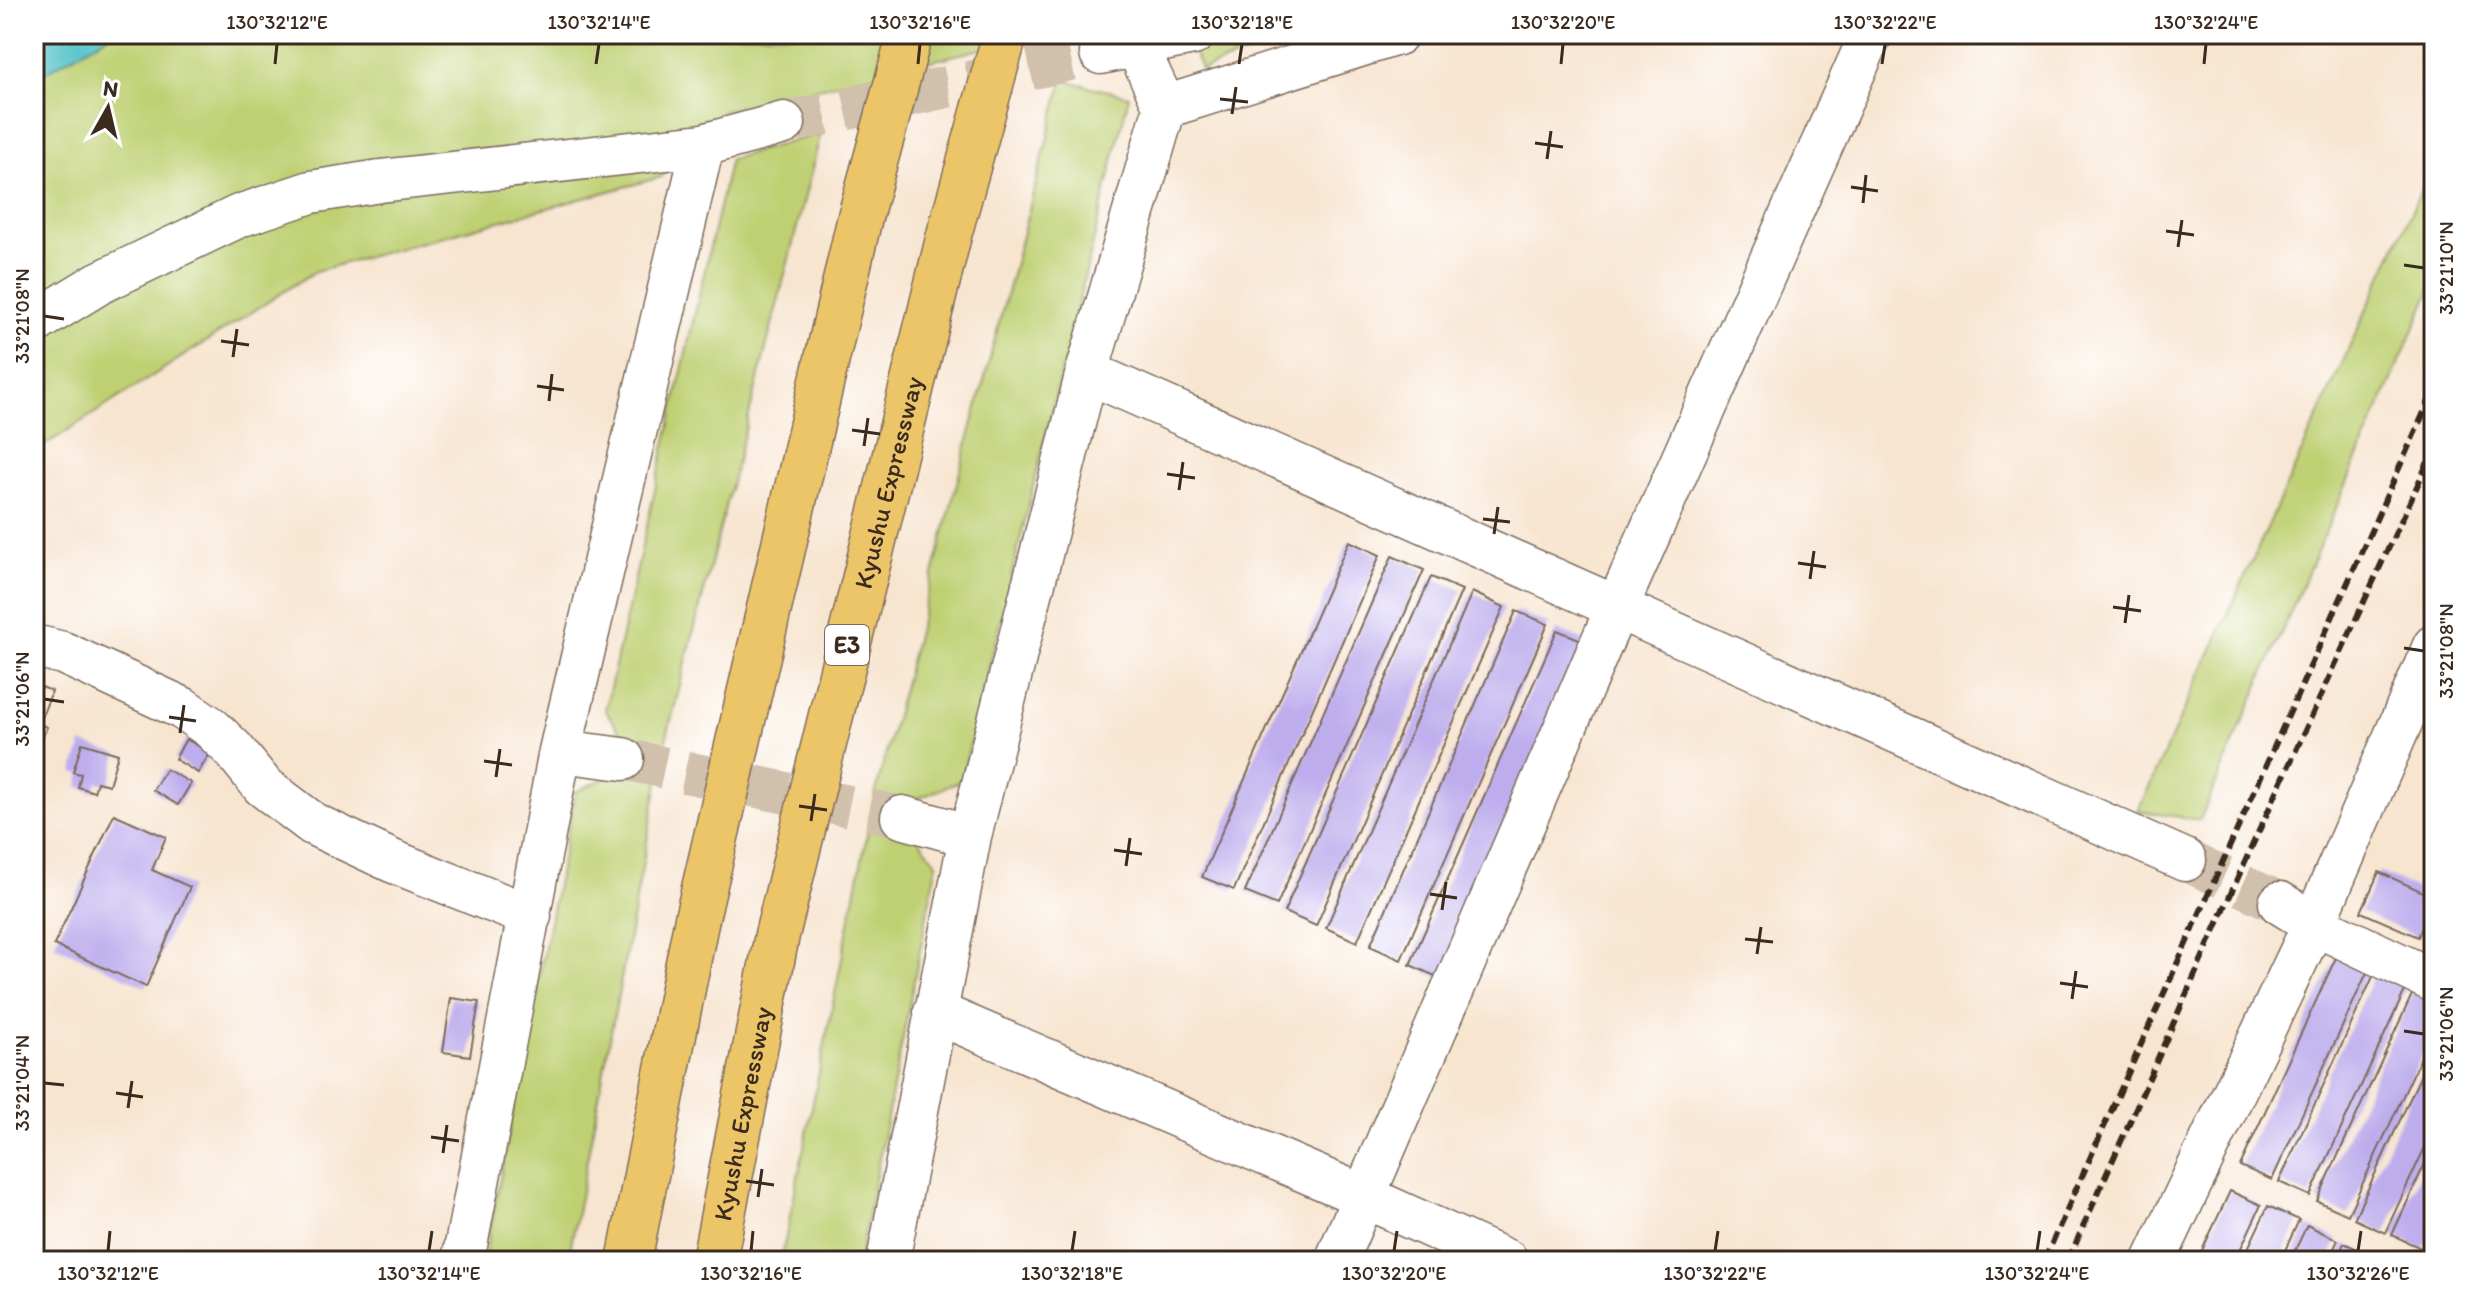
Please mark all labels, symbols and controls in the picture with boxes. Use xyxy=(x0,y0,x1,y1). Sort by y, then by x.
text: 130°32'12"E xyxy=(226,10,328,34)
text: 130°32'14"E xyxy=(547,10,651,34)
text: 130°32'16"E xyxy=(869,10,971,34)
text: 130°32'18"E xyxy=(1191,10,1293,34)
text: 130°32'20"E xyxy=(1511,10,1615,34)
text: 130°32'22"E xyxy=(1834,10,1936,34)
text: 130°32'24"E xyxy=(2154,10,2258,34)
north arrow xyxy=(68,68,148,148)
text: N xyxy=(101,74,120,103)
text: 33°21'10"N xyxy=(2434,221,2458,315)
text: 33°21'08"N xyxy=(10,268,34,364)
street label: Kyushu Expressway xyxy=(847,373,930,592)
text: 33°21'08"N xyxy=(2434,603,2458,699)
road number: E3 xyxy=(825,625,869,665)
text: 33°21'06"N xyxy=(10,652,34,746)
text: 33°21'06"N xyxy=(2434,987,2458,1081)
street label: Kyushu Expressway xyxy=(706,1004,779,1224)
text: 33°21'04"N xyxy=(10,1035,34,1131)
text: 130°32'12"E xyxy=(57,1261,159,1285)
text: 130°32'14"E xyxy=(377,1261,481,1285)
text: 130°32'16"E xyxy=(700,1261,802,1285)
text: 130°32'18"E xyxy=(1021,1261,1123,1285)
text: 130°32'20"E xyxy=(1342,1261,1446,1285)
text: 130°32'22"E xyxy=(1664,1261,1766,1285)
text: 130°32'24"E xyxy=(1985,1261,2089,1285)
text: 130°32'26"E xyxy=(2307,1261,2409,1285)

